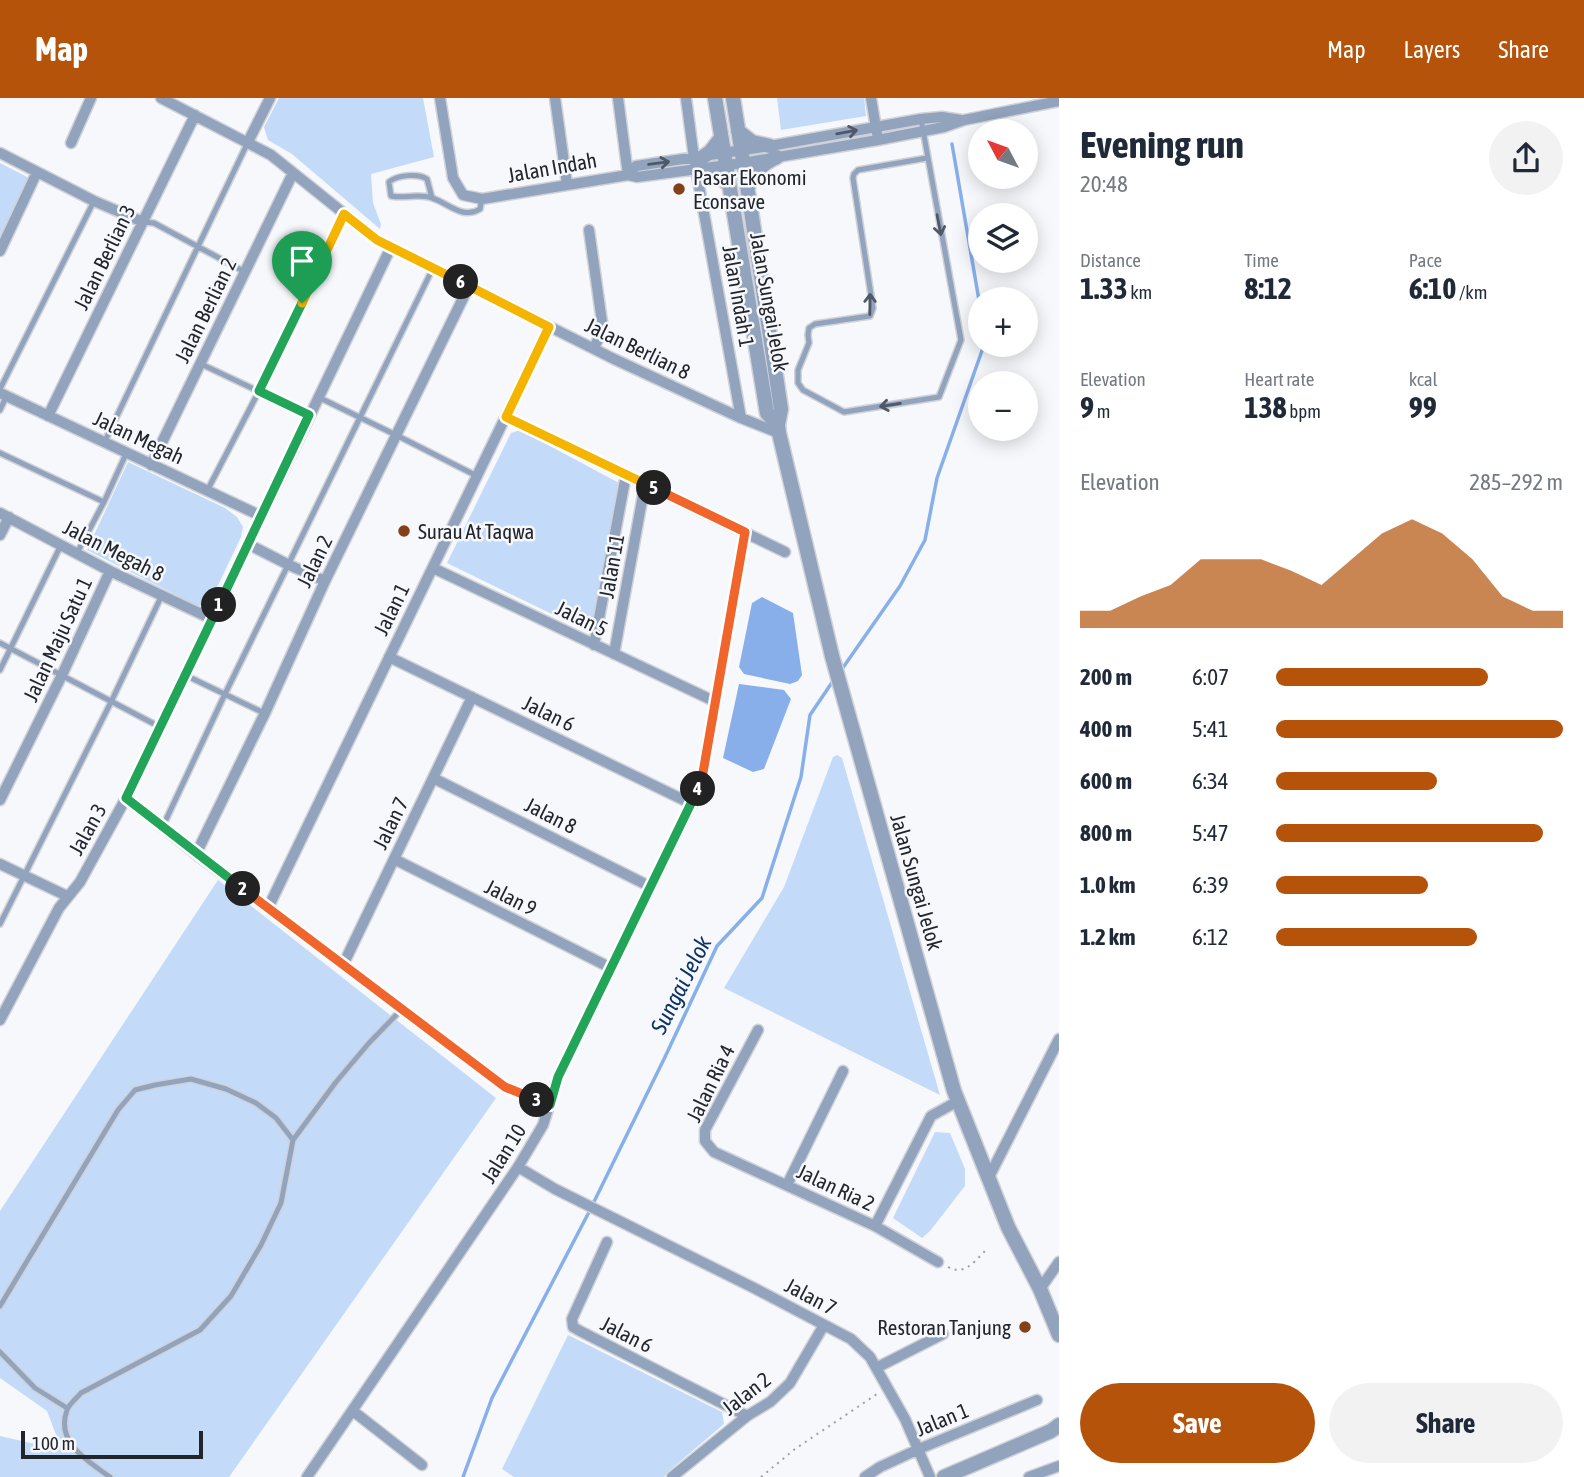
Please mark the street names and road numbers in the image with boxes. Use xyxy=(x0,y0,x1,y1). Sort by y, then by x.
street label: Jalan Indah xyxy=(505,147,599,187)
street label: Jalan Berlian 3 xyxy=(68,201,140,313)
street label: Jalan Sungai Jelok xyxy=(746,231,794,373)
street label: Jalan Indah 1 xyxy=(718,243,760,349)
street label: Jalan Berlian 2 xyxy=(169,254,241,366)
street label: Jalan Berlian 8 xyxy=(582,312,694,384)
street label: Jalan Megah xyxy=(90,406,188,468)
street label: Jalan Megah 8 xyxy=(60,514,168,586)
street label: Jalan 2 xyxy=(291,531,337,591)
street label: Jalan 11 xyxy=(594,532,628,600)
street label: Jalan Maju Satu 1 xyxy=(18,573,96,705)
street label: Jalan 1 xyxy=(368,579,414,639)
street label: Jalan 5 xyxy=(552,595,612,641)
street label: Jalan 6 xyxy=(519,690,579,736)
street label: Jalan 8 xyxy=(521,792,581,838)
street label: Jalan 7 xyxy=(367,793,413,853)
street label: Jalan 3 xyxy=(63,799,111,859)
street label: Jalan Sungai Jelok xyxy=(886,811,948,953)
street label: Jalan 9 xyxy=(481,874,541,920)
street label: Jalan Ria 4 xyxy=(681,1040,739,1125)
street label: Jalan 10 xyxy=(476,1119,530,1187)
street label: Jalan Ria 2 xyxy=(793,1159,879,1215)
street label: Jalan 7 xyxy=(781,1273,841,1319)
street label: Jalan 6 xyxy=(597,1311,657,1357)
street label: Jalan 2 xyxy=(717,1367,775,1419)
street label: Jalan 1 xyxy=(912,1398,972,1440)

